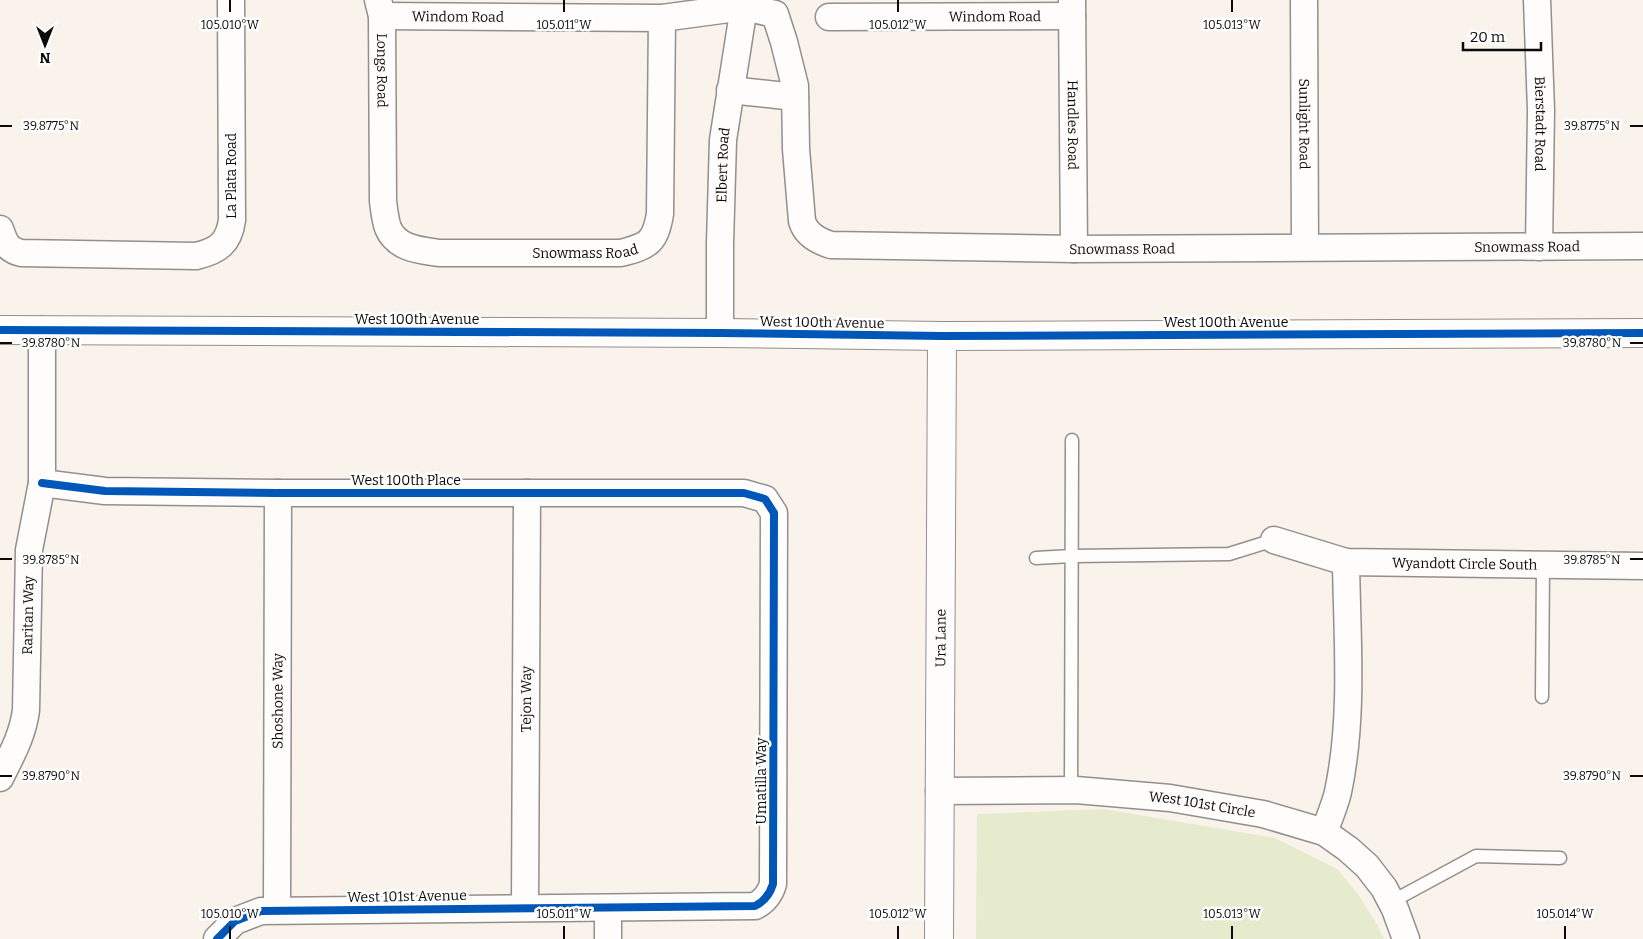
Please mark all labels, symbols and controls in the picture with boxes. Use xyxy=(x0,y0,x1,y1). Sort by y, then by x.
street label: Windom Road xyxy=(412,8,504,26)
street label: Windom Road xyxy=(949,8,1041,26)
text: 105.010°W xyxy=(201,18,260,32)
text: 105.011°W xyxy=(536,18,592,32)
text: 105.012°W xyxy=(869,18,927,32)
text: 105.013°W xyxy=(1203,18,1261,32)
north arrow xyxy=(20,20,70,70)
scale bar xyxy=(1463,20,1540,52)
text: 20 m xyxy=(1470,28,1506,46)
street label: Longs Road xyxy=(373,33,390,108)
text: N xyxy=(39,49,50,66)
street label: Bierstadt Road xyxy=(1531,76,1549,172)
street label: Sunlight Road xyxy=(1295,78,1313,170)
street label: Handles Road xyxy=(1064,80,1081,170)
text: 39.8775°N xyxy=(23,119,79,133)
text: 39.8775°N xyxy=(1564,119,1620,133)
street label: Elbert Road xyxy=(713,126,734,203)
street label: La Plata Road xyxy=(223,133,240,219)
street label: Snowmass Road xyxy=(1474,238,1580,256)
street label: Snowmass Road xyxy=(1069,240,1175,258)
street label: Snowmass Road xyxy=(532,241,640,262)
street label: West 100th Avenue xyxy=(355,311,479,328)
street label: West 100th Avenue xyxy=(759,313,885,332)
street label: West 100th Avenue xyxy=(1164,314,1288,331)
text: 39.8780°N xyxy=(22,336,81,350)
text: 39.8780°N xyxy=(1563,336,1622,350)
street label: West 100th Place xyxy=(351,472,461,489)
text: 39.8785°N xyxy=(22,553,80,567)
text: 39.8785°N xyxy=(1563,553,1621,567)
street label: Wyandott Circle South xyxy=(1392,555,1538,574)
street label: Raritan Way xyxy=(19,575,38,655)
street label: Ura Lane xyxy=(932,609,950,667)
street label: Shoshone Way xyxy=(269,652,287,749)
street label: Tejon Way xyxy=(518,665,535,732)
street label: Umatilla Way xyxy=(753,737,770,824)
text: 39.8790°N xyxy=(22,769,81,783)
text: 39.8790°N xyxy=(1563,769,1622,783)
street label: West 101st Circle xyxy=(1148,788,1257,822)
street label: West 101st Avenue xyxy=(347,887,467,906)
text: 105.010°W xyxy=(201,907,260,921)
text: 105.011°W xyxy=(536,907,592,921)
text: 105.012°W xyxy=(869,907,927,921)
text: 105.013°W xyxy=(1203,907,1261,921)
text: 105.014°W xyxy=(1536,907,1594,921)

